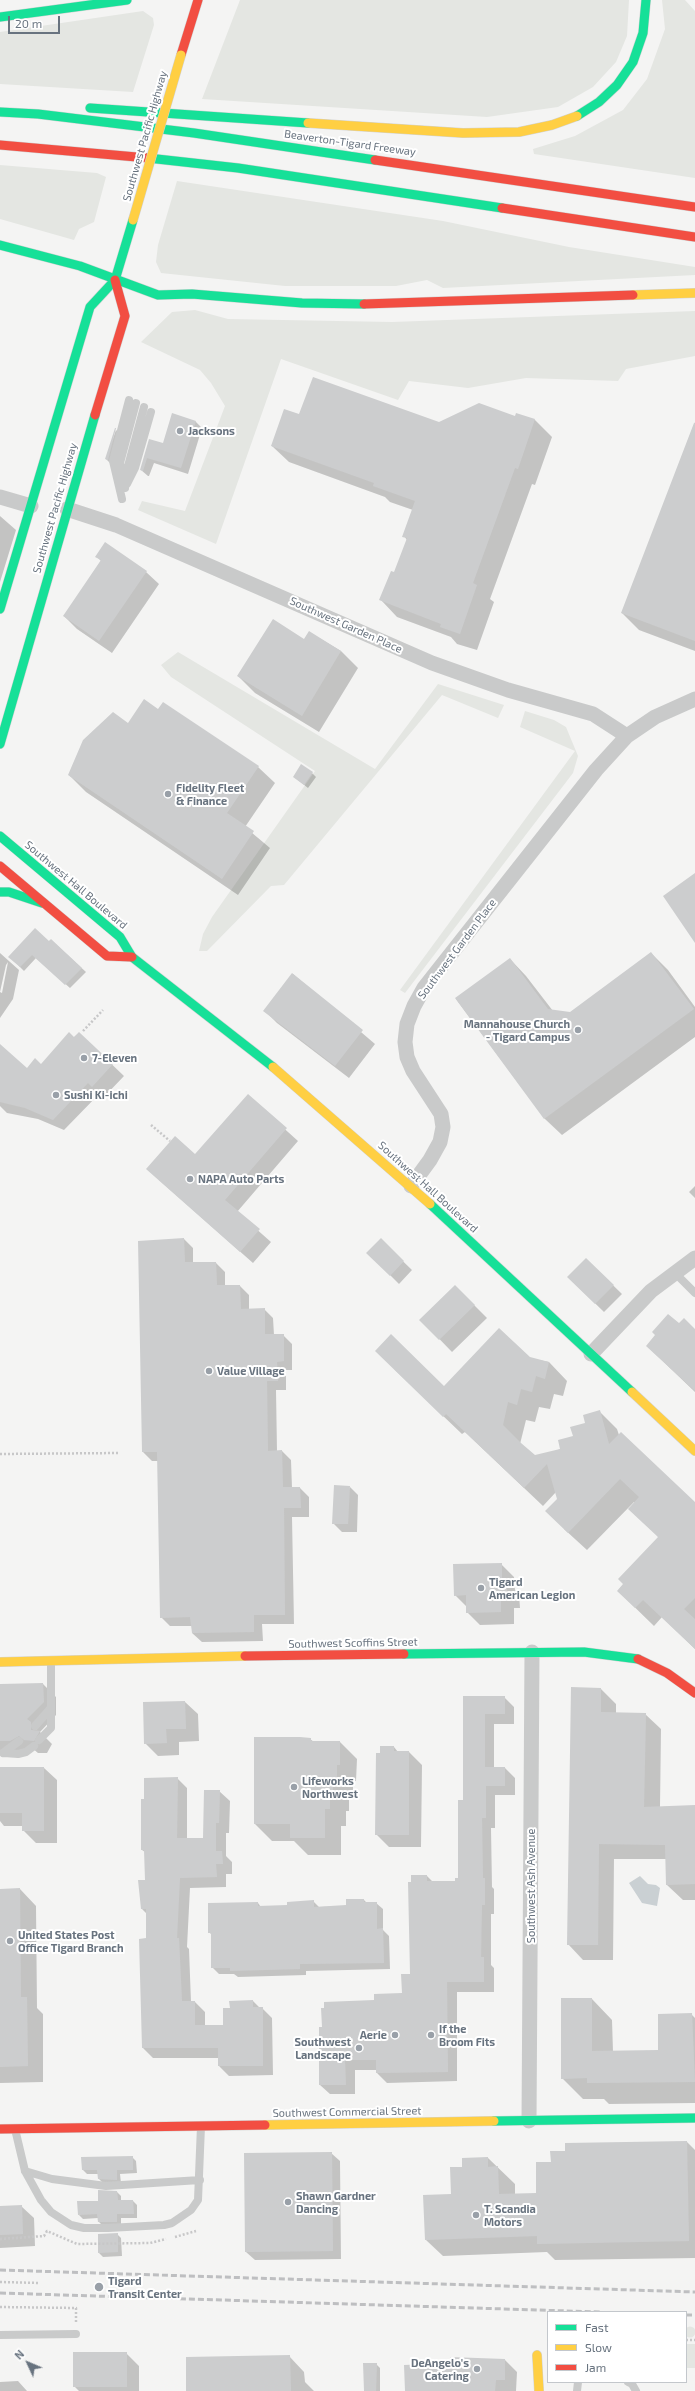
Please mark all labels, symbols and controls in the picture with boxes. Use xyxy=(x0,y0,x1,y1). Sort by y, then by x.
scale bar xyxy=(10,8,62,34)
text: 20 m xyxy=(15,16,42,30)
street label: Southwest Pacific Highway xyxy=(120,69,170,203)
street label: Beaverton-Tigard Freeway xyxy=(283,127,417,159)
place label: Jacksons xyxy=(188,424,235,438)
marker: Jacksons xyxy=(175,426,185,436)
street label: Southwest Pacific Highway xyxy=(30,441,80,575)
street label: Southwest Garden Place xyxy=(288,594,404,656)
place label: Fidelity Fleet & Finance xyxy=(176,781,244,807)
marker: Fidelity Fleet & Finance xyxy=(163,789,173,799)
street label: Southwest Hall Boulevard xyxy=(22,838,130,932)
street label: Southwest Garden Place xyxy=(415,896,499,1002)
place label: Mannahouse Church - Tigard Campus xyxy=(464,1017,570,1043)
marker: Mannahouse Church - Tigard Campus xyxy=(573,1025,583,1035)
place label: 7-Eleven xyxy=(92,1051,137,1065)
marker: 7-Eleven xyxy=(79,1053,89,1063)
place label: Sushi Ki-ichi xyxy=(64,1088,128,1102)
marker: Sushi Ki-ichi xyxy=(51,1090,61,1100)
street label: Southwest Hall Boulevard xyxy=(375,1139,481,1235)
place label: NAPA Auto Parts xyxy=(198,1172,284,1186)
marker: NAPA Auto Parts xyxy=(185,1174,195,1184)
place label: Value Village xyxy=(217,1364,285,1378)
marker: Value Village xyxy=(204,1366,214,1376)
place label: Tigard American Legion xyxy=(489,1575,575,1601)
marker: Tigard American Legion xyxy=(476,1583,486,1593)
street label: Southwest Scoffins Street xyxy=(288,1635,418,1651)
place label: Lifeworks Northwest xyxy=(302,1774,358,1800)
marker: Lifeworks Northwest xyxy=(289,1782,299,1792)
street label: Southwest Ash Avenue xyxy=(524,1829,538,1943)
place label: United States Post Office Tigard Branch xyxy=(18,1928,123,1954)
marker: United States Post Office Tigard Branch xyxy=(5,1936,15,1946)
place label: If the Broom Fits xyxy=(439,2022,495,2048)
place label: Aerie xyxy=(360,2028,387,2042)
marker: Aerie xyxy=(390,2030,400,2040)
marker: If the Broom Fits xyxy=(426,2030,436,2040)
place label: Southwest Landscape xyxy=(295,2035,351,2061)
marker: Southwest Landscape xyxy=(354,2043,364,2053)
street label: Southwest Commercial Street xyxy=(272,2104,422,2120)
place label: Shawn Gardner Dancing xyxy=(296,2189,376,2215)
marker: Shawn Gardner Dancing xyxy=(283,2197,293,2207)
place label: T. Scandia Motors xyxy=(484,2202,536,2228)
marker: T. Scandia Motors xyxy=(471,2210,481,2220)
place label: Tigard Transit Center xyxy=(108,2274,182,2300)
marker: Tigard Transit Center xyxy=(93,2281,105,2293)
legend xyxy=(547,2311,687,2383)
text: Fast xyxy=(585,2320,608,2334)
text: Slow xyxy=(585,2340,612,2354)
north arrow xyxy=(8,2343,48,2383)
text: N xyxy=(12,2347,26,2362)
place label: DeAngelo's Catering xyxy=(411,2356,469,2382)
text: Jam xyxy=(585,2360,606,2374)
marker: DeAngelo's Catering xyxy=(472,2364,482,2374)

